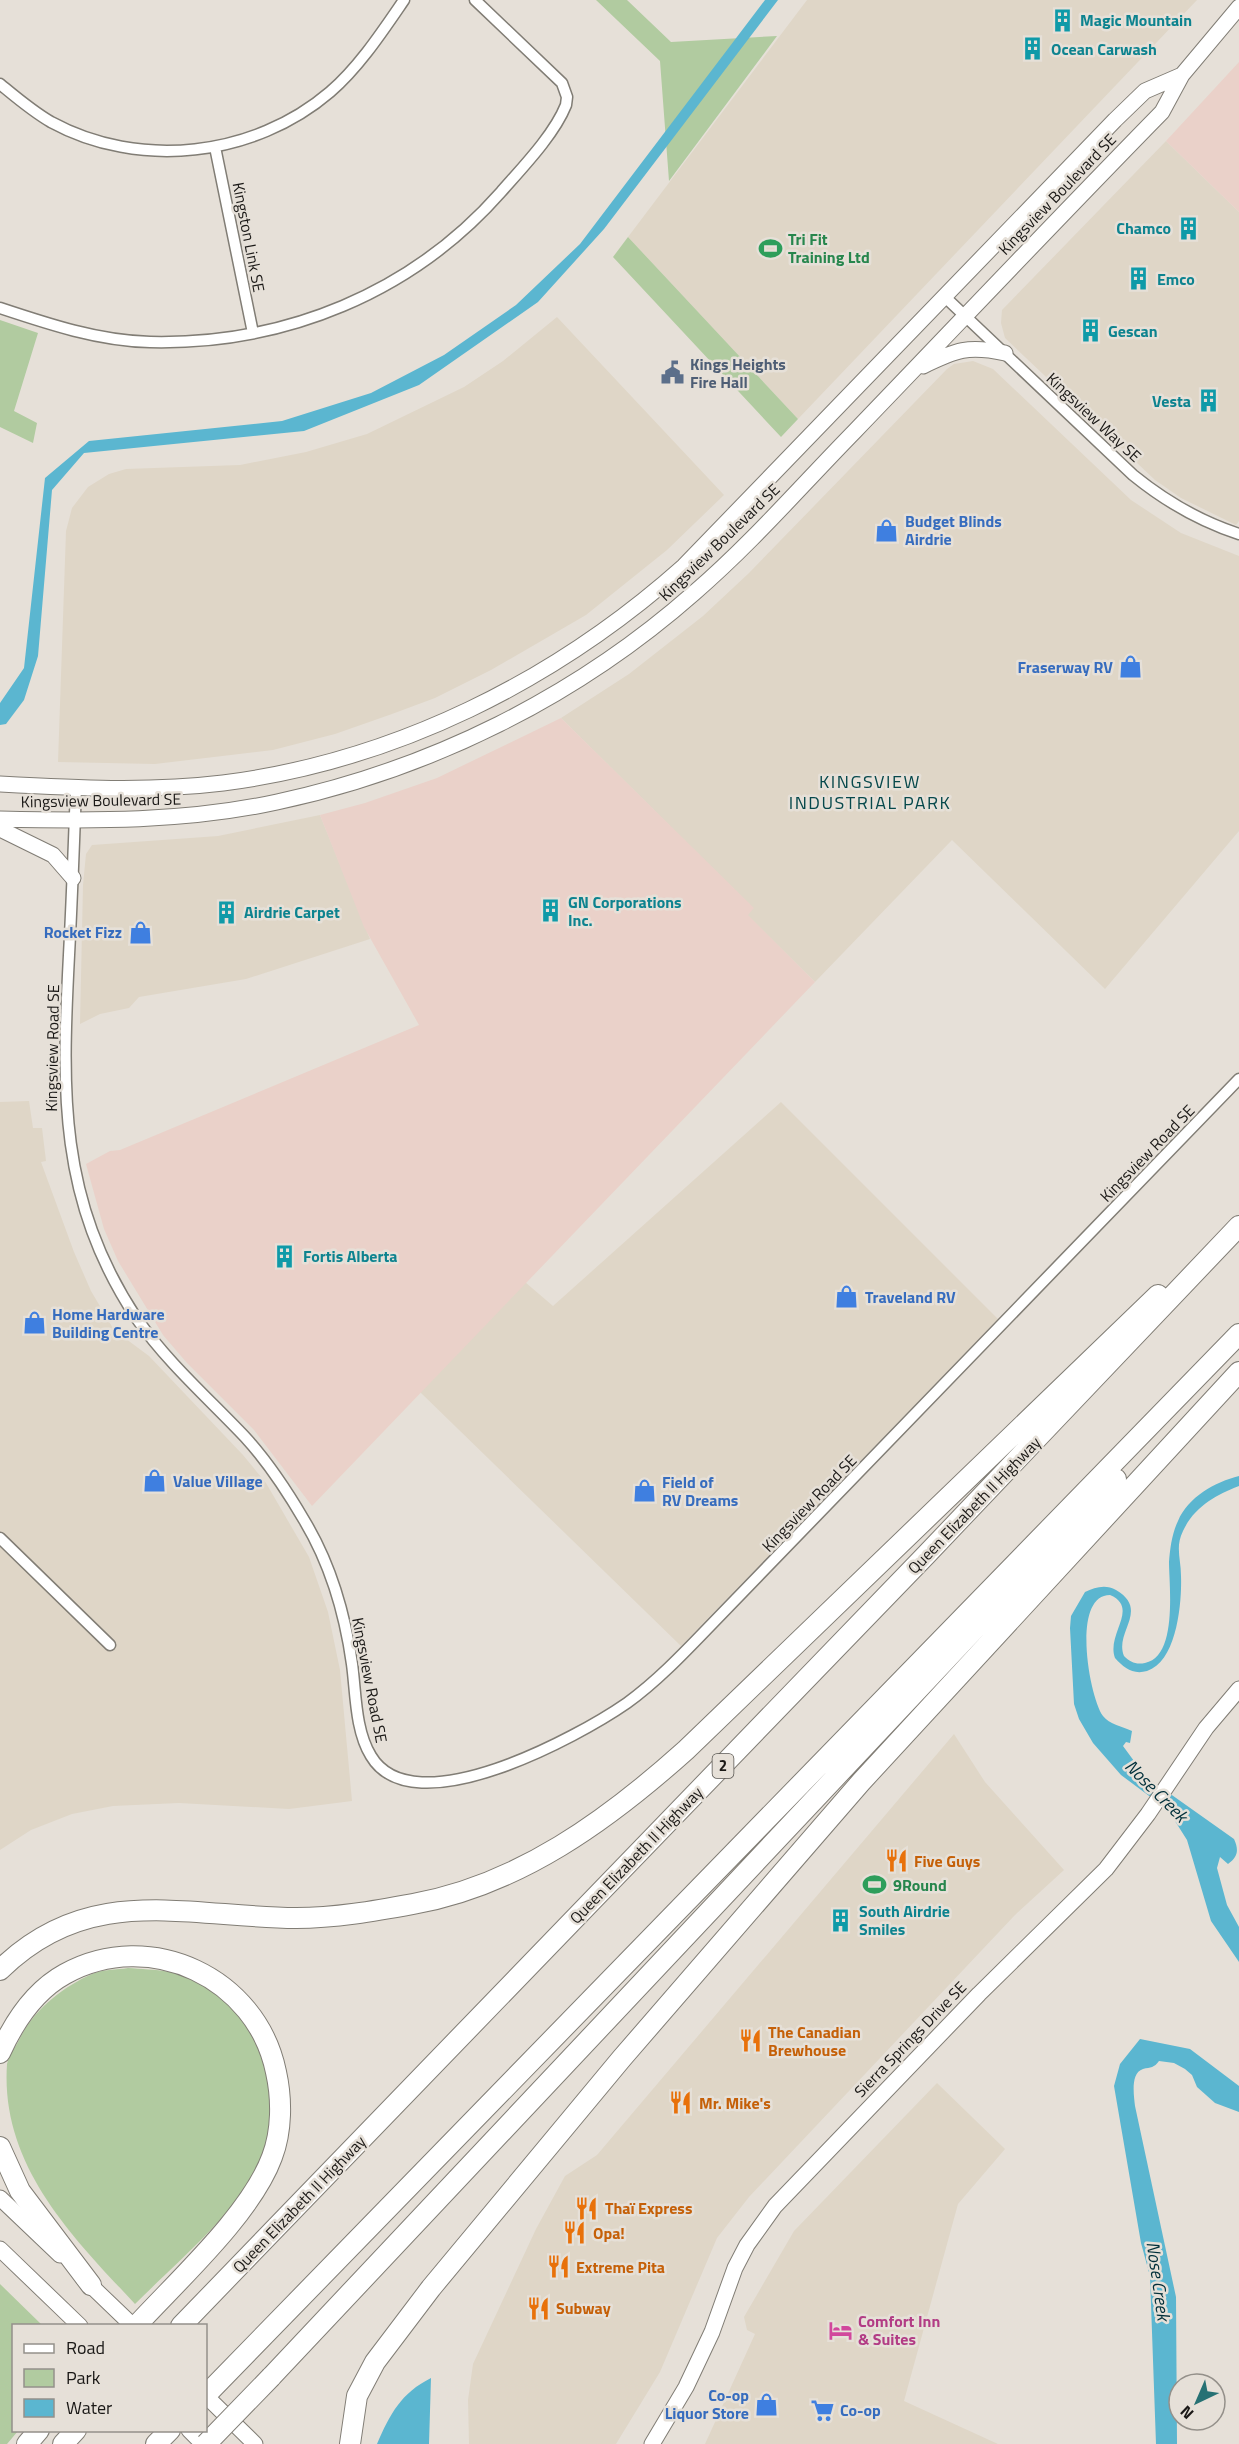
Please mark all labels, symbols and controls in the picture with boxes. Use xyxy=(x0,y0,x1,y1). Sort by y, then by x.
building icon: Magic Mountain xyxy=(1049,7,1075,33)
place label: Magic Mountain xyxy=(1080,8,1192,32)
building icon: Ocean Carwash xyxy=(1020,36,1046,62)
place label: Ocean Carwash xyxy=(1051,37,1157,61)
street label: Kingsview Boulevard SE xyxy=(993,128,1121,260)
street label: Kingston Link SE xyxy=(227,180,271,294)
building icon: Chamco xyxy=(1176,215,1202,241)
place label: Chamco xyxy=(1116,216,1171,240)
place label: Tri Fit Training Ltd xyxy=(788,227,870,269)
sports icon: Tri Fit Training Ltd xyxy=(757,235,783,261)
building icon: Emco xyxy=(1126,266,1152,292)
place label: Emco xyxy=(1157,267,1195,291)
building icon: Gescan xyxy=(1077,318,1103,344)
place label: Gescan xyxy=(1108,319,1158,343)
place label: Kings Heights Fire Hall xyxy=(690,352,786,394)
public building icon: Kings Heights Fire Hall xyxy=(659,360,685,386)
street label: Kingsview Way SE xyxy=(1041,367,1147,468)
building icon: Vesta xyxy=(1196,388,1222,414)
place label: Vesta xyxy=(1152,389,1191,413)
street label: Kingsview Boulevard SE xyxy=(653,478,785,606)
place label: Budget Blinds Airdrie xyxy=(905,509,1002,551)
shop icon: Budget Blinds Airdrie xyxy=(874,517,900,543)
shop icon: Fraserway RV xyxy=(1118,654,1144,680)
place label: Fraserway RV xyxy=(1018,655,1113,679)
district label: KINGSVIEW INDUSTRIAL PARK xyxy=(789,768,951,816)
street label: Kingsview Boulevard SE xyxy=(21,787,182,813)
place label: GN Corporations Inc. xyxy=(568,890,682,932)
building icon: GN Corporations Inc. xyxy=(537,898,563,924)
building icon: Airdrie Carpet xyxy=(213,899,239,925)
place label: Airdrie Carpet xyxy=(244,900,340,924)
shop icon: Rocket Fizz xyxy=(127,919,153,945)
place label: Rocket Fizz xyxy=(44,920,122,944)
street label: Kingsview Road SE xyxy=(39,984,65,1112)
street label: Kingsview Road SE xyxy=(1094,1099,1200,1207)
building icon: Fortis Alberta xyxy=(272,1243,298,1269)
place label: Fortis Alberta xyxy=(303,1244,397,1268)
shop icon: Traveland RV xyxy=(834,1284,860,1310)
place label: Traveland RV xyxy=(865,1285,956,1309)
place label: Home Hardware Building Centre xyxy=(52,1302,165,1344)
shop icon: Home Hardware Building Centre xyxy=(21,1310,47,1336)
street label: Queen Elizabeth II Highway xyxy=(902,1431,1046,1579)
street label: Kingsview Road SE xyxy=(756,1449,862,1557)
shop icon: Value Village xyxy=(142,1468,168,1494)
place label: Value Village xyxy=(173,1469,263,1493)
place label: Field of RV Dreams xyxy=(662,1470,738,1512)
shop icon: Field of RV Dreams xyxy=(631,1478,657,1504)
street label: Kingsview Road SE xyxy=(346,1615,394,1745)
water label: Nose Creek xyxy=(1119,1753,1195,1830)
road number: 2 xyxy=(712,1754,734,1778)
street label: Queen Elizabeth II Highway xyxy=(564,1781,708,1929)
restaurant icon: Five Guys xyxy=(883,1848,909,1874)
place label: Five Guys xyxy=(914,1849,980,1873)
sports icon: 9Round xyxy=(862,1872,888,1898)
place label: 9Round xyxy=(893,1873,947,1897)
place label: South Airdrie Smiles xyxy=(859,1899,950,1941)
building icon: South Airdrie Smiles xyxy=(828,1907,854,1933)
street label: Sierra Springs Drive SE xyxy=(848,1976,972,2102)
place label: The Canadian Brewhouse xyxy=(768,2020,861,2062)
restaurant icon: The Canadian Brewhouse xyxy=(737,2028,763,2054)
restaurant icon: Mr. Mike's xyxy=(668,2090,694,2116)
place label: Mr. Mike's xyxy=(699,2091,771,2115)
street label: Queen Elizabeth II Highway xyxy=(227,2130,371,2278)
restaurant icon: Thaï Express xyxy=(574,2195,600,2221)
place label: Thaï Express xyxy=(605,2196,692,2220)
restaurant icon: Opa! xyxy=(562,2220,588,2246)
place label: Opa! xyxy=(593,2221,625,2245)
water label: Nose Creek xyxy=(1140,2240,1178,2324)
restaurant icon: Extreme Pita xyxy=(545,2254,571,2280)
place label: Extreme Pita xyxy=(576,2255,665,2279)
restaurant icon: Subway xyxy=(525,2295,551,2321)
place label: Subway xyxy=(556,2296,611,2320)
place label: Comfort Inn & Suites xyxy=(858,2309,940,2351)
hotel icon: Comfort Inn & Suites xyxy=(827,2317,853,2343)
legend xyxy=(12,2324,207,2432)
text: Road xyxy=(66,2334,105,2361)
text: Park xyxy=(66,2364,101,2391)
north arrow xyxy=(1167,2372,1227,2432)
place label: Co-op Liquor Store xyxy=(665,2383,749,2425)
shop icon: Co-op Liquor Store xyxy=(754,2391,780,2417)
text: Water xyxy=(66,2394,112,2421)
supermarket icon: Co-op xyxy=(809,2397,835,2423)
place label: Co-op xyxy=(840,2398,881,2422)
text: N xyxy=(1174,2400,1199,2425)

